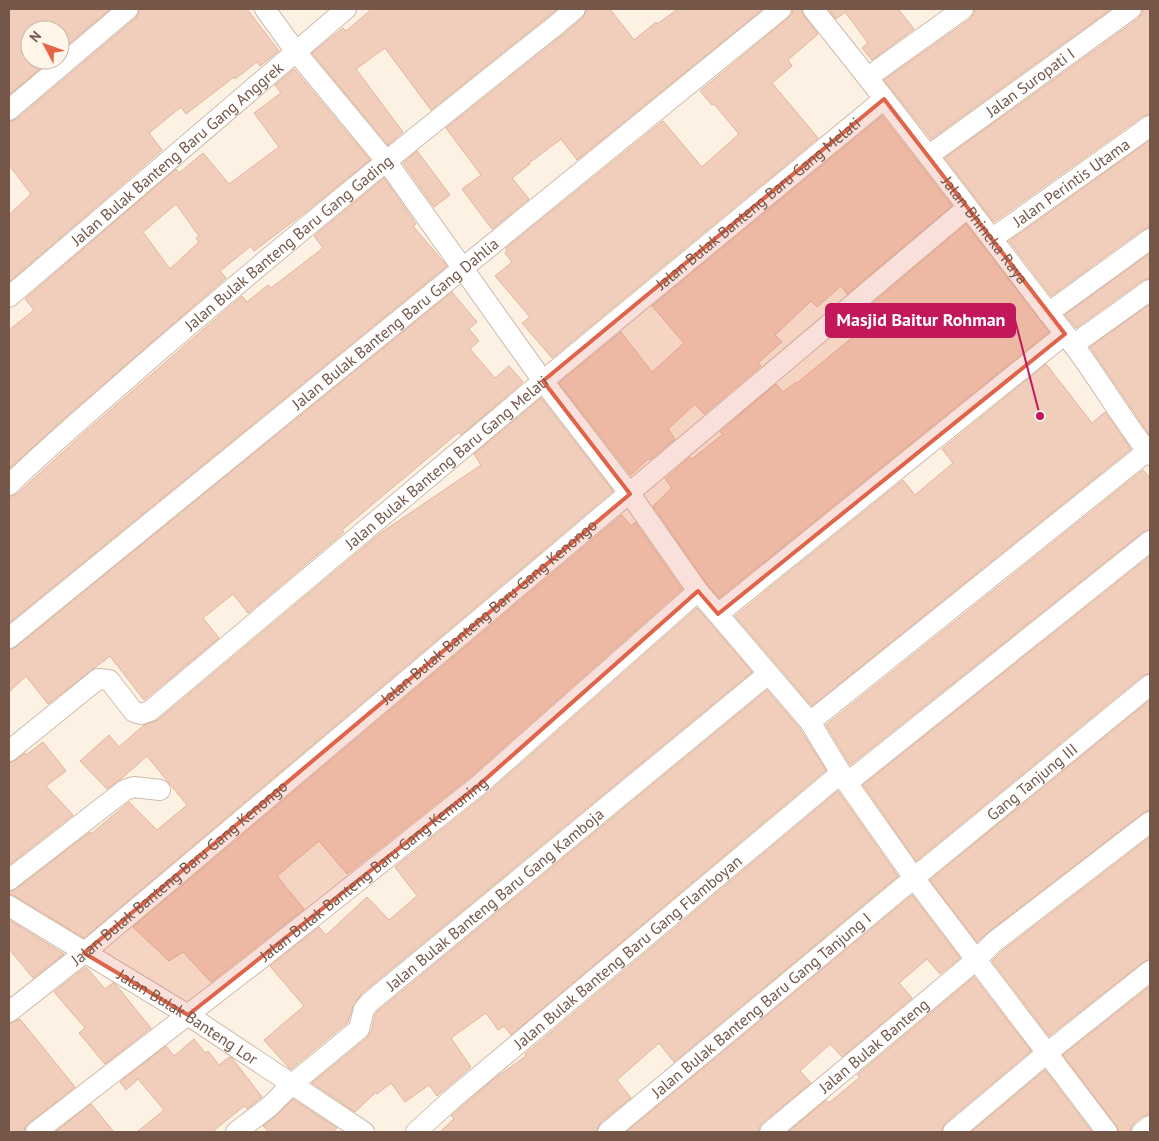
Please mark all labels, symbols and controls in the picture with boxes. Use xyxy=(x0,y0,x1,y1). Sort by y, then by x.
north arrow xyxy=(20,20,70,70)
text: N xyxy=(25,27,45,46)
street label: Jalan Suropati I xyxy=(981,43,1078,121)
street label: Jalan Bulak Banteng Baru Gang Anggrek xyxy=(66,57,287,250)
street label: Jalan Bulak Banteng Baru Gang Melati xyxy=(651,113,864,294)
street label: Jalan Perintis Utama xyxy=(1008,134,1133,231)
street label: Jalan Bulak Banteng Baru Gang Gading xyxy=(180,150,396,335)
street label: Jalan Bhineka Raya xyxy=(937,171,1033,288)
street label: Jalan Bulak Banteng Baru Gang Dahlia xyxy=(287,233,502,414)
callout: Masjid Baitur Rohman xyxy=(826,304,1015,337)
text: Masjid Baitur Rohman xyxy=(837,308,1005,331)
street label: Jalan Bulak Banteng Baru Gang Melati xyxy=(340,371,552,554)
street label: Jalan Bulak Banteng Baru Gang Kenongo xyxy=(376,515,601,709)
street label: Gang Tanjung III xyxy=(983,739,1081,825)
street label: Jalan Bulak Banteng Baru Gang Kemuning xyxy=(255,772,492,966)
street label: Jalan Bulak Banteng Baru Gang Kenongo xyxy=(66,776,291,970)
street label: Jalan Bulak Banteng Baru Gang Kamboja xyxy=(381,804,608,995)
street label: Jalan Bulak Banteng Baru Gang Flamboyan xyxy=(509,851,746,1054)
street label: Jalan Bulak Banteng Baru Gang Tanjung I xyxy=(648,908,874,1102)
street label: Jalan Bulak Banteng Lor xyxy=(113,964,262,1069)
street label: Jalan Bulak Banteng xyxy=(814,994,932,1098)

